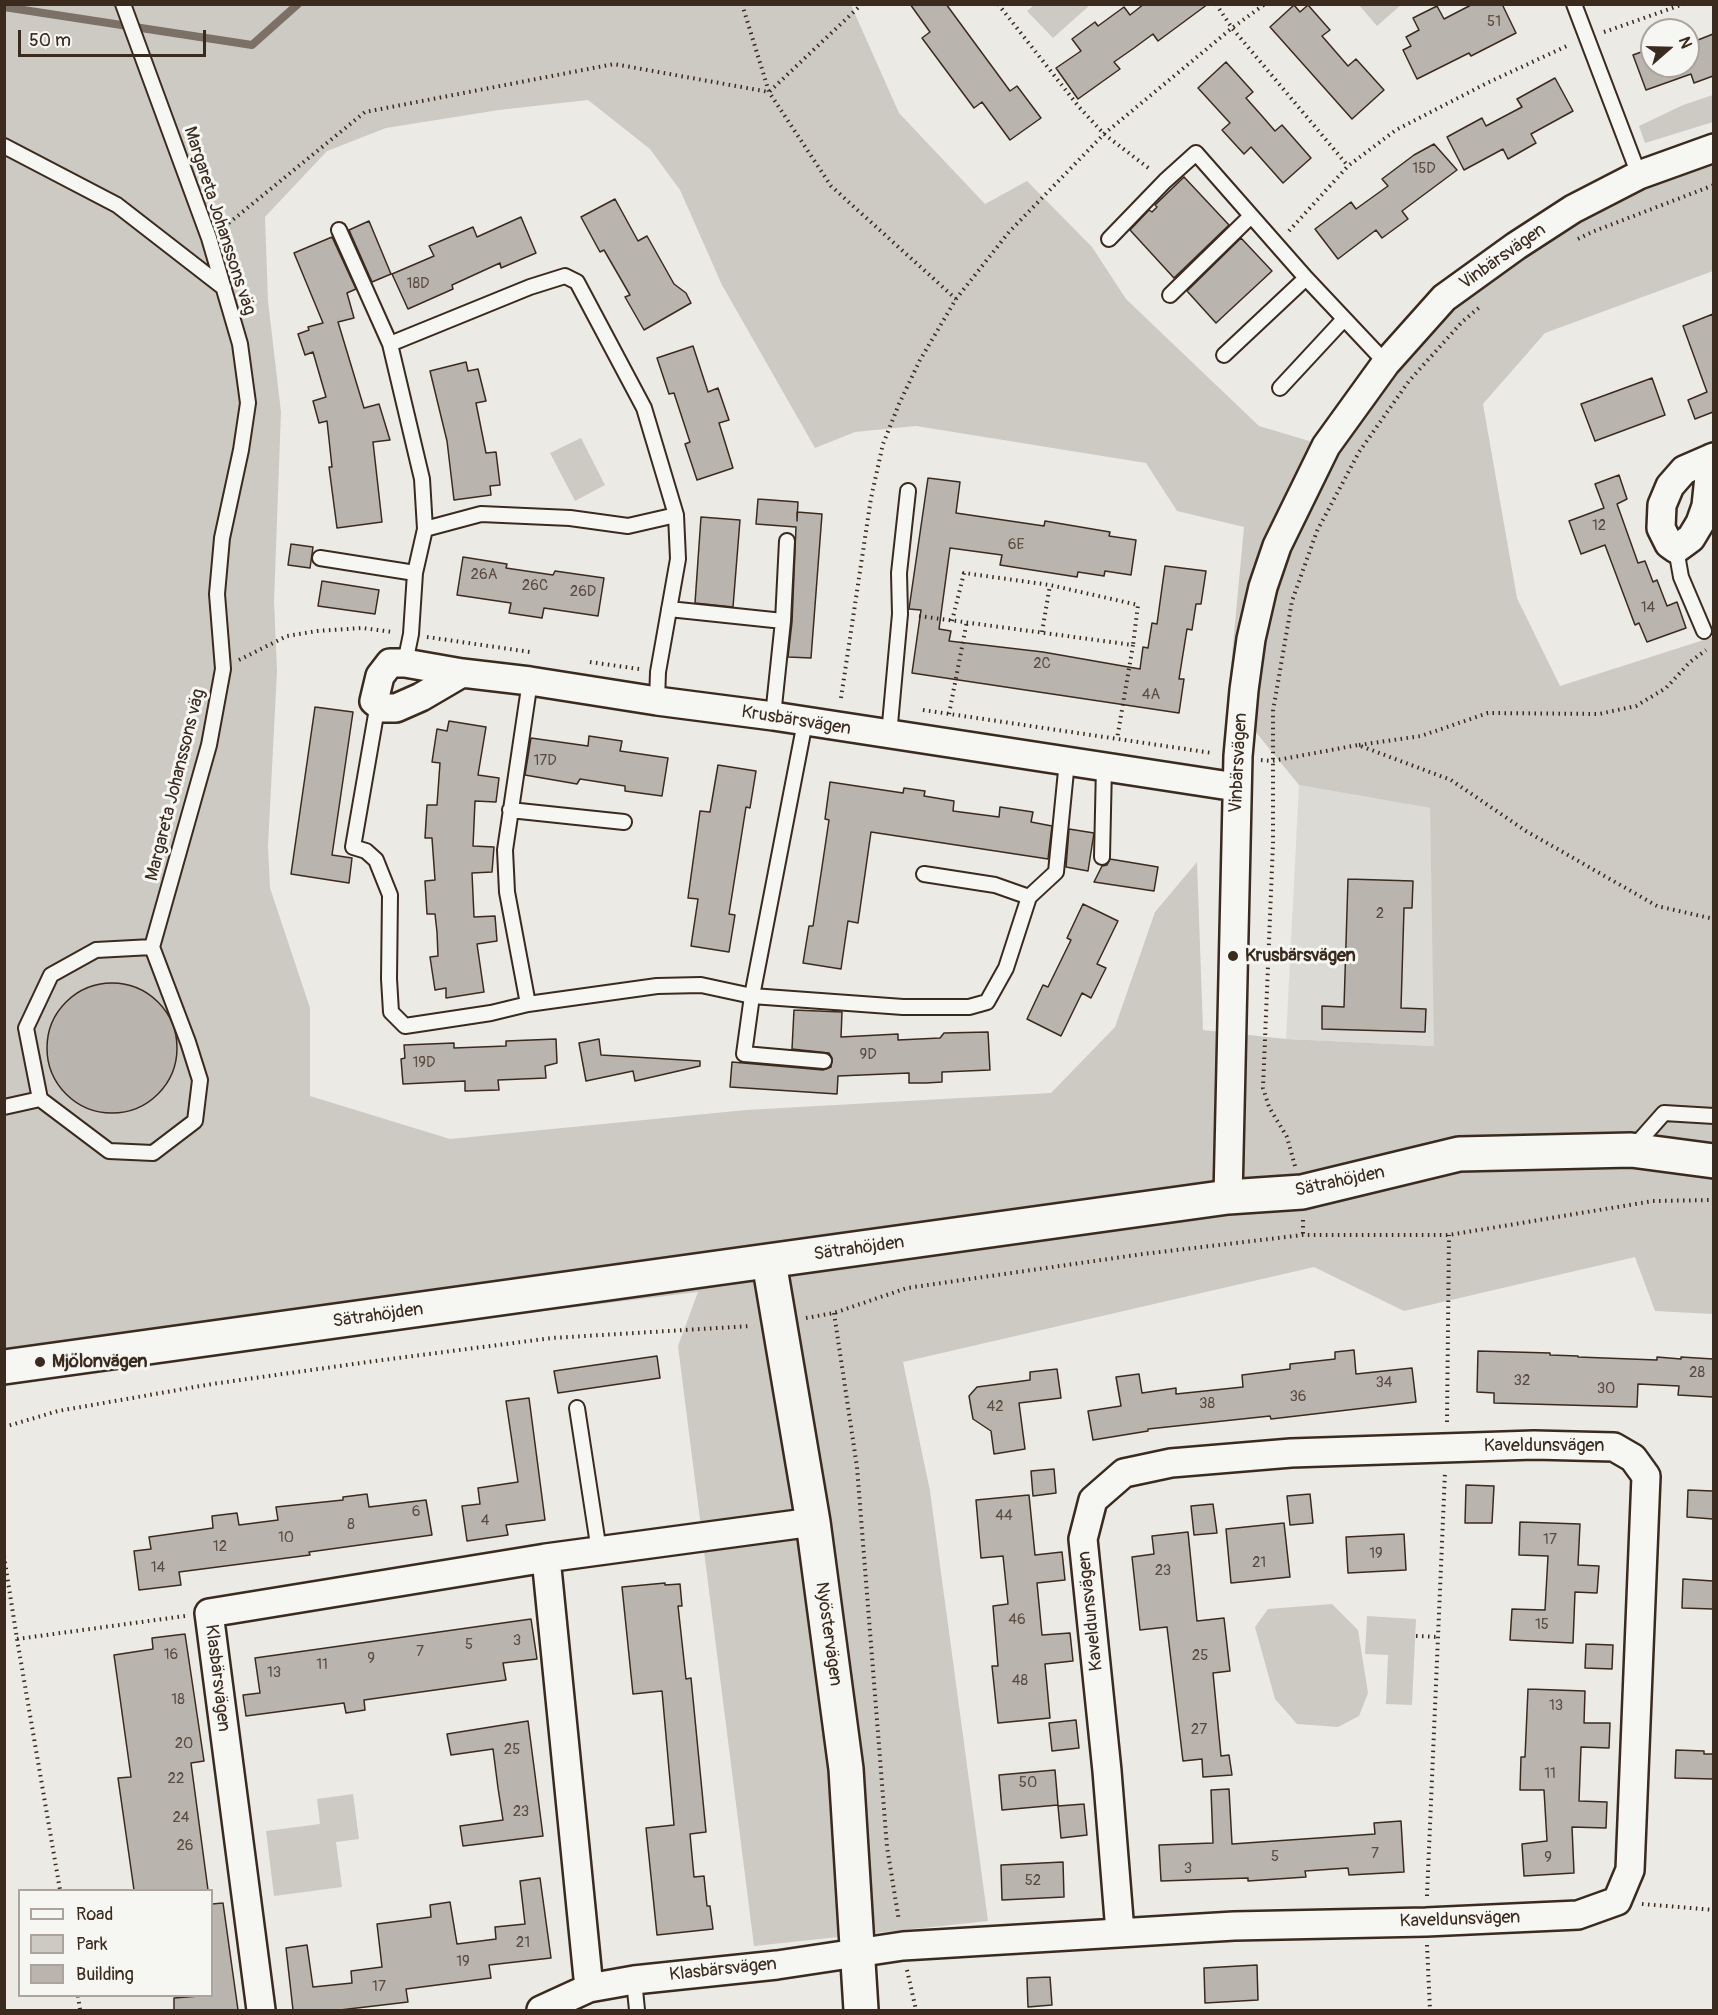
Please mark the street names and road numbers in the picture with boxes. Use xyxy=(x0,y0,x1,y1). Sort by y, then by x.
street label: Margareta Johanssons väg xyxy=(178,124,260,318)
street label: Vinbärsvägen xyxy=(1456,219,1550,295)
street label: Margareta Johanssons väg xyxy=(142,687,210,883)
street label: Krusbärsvägen xyxy=(740,702,852,740)
street label: Vinbärsvägen xyxy=(1226,712,1252,814)
street label: Sätrahöjden xyxy=(1293,1162,1387,1202)
street label: Sätrahöjden xyxy=(812,1232,906,1266)
street label: Sätrahöjden xyxy=(331,1299,425,1333)
street label: Kaveldunsvägen xyxy=(1484,1435,1604,1457)
street label: Kaveldunsvägen xyxy=(1074,1550,1108,1672)
street label: Nyöstervägen xyxy=(810,1581,846,1687)
street label: Klasbärsvägen xyxy=(200,1623,234,1733)
street label: Kaveldunsvägen xyxy=(1399,1907,1521,1933)
street label: Klasbärsvägen xyxy=(668,1954,778,1986)

